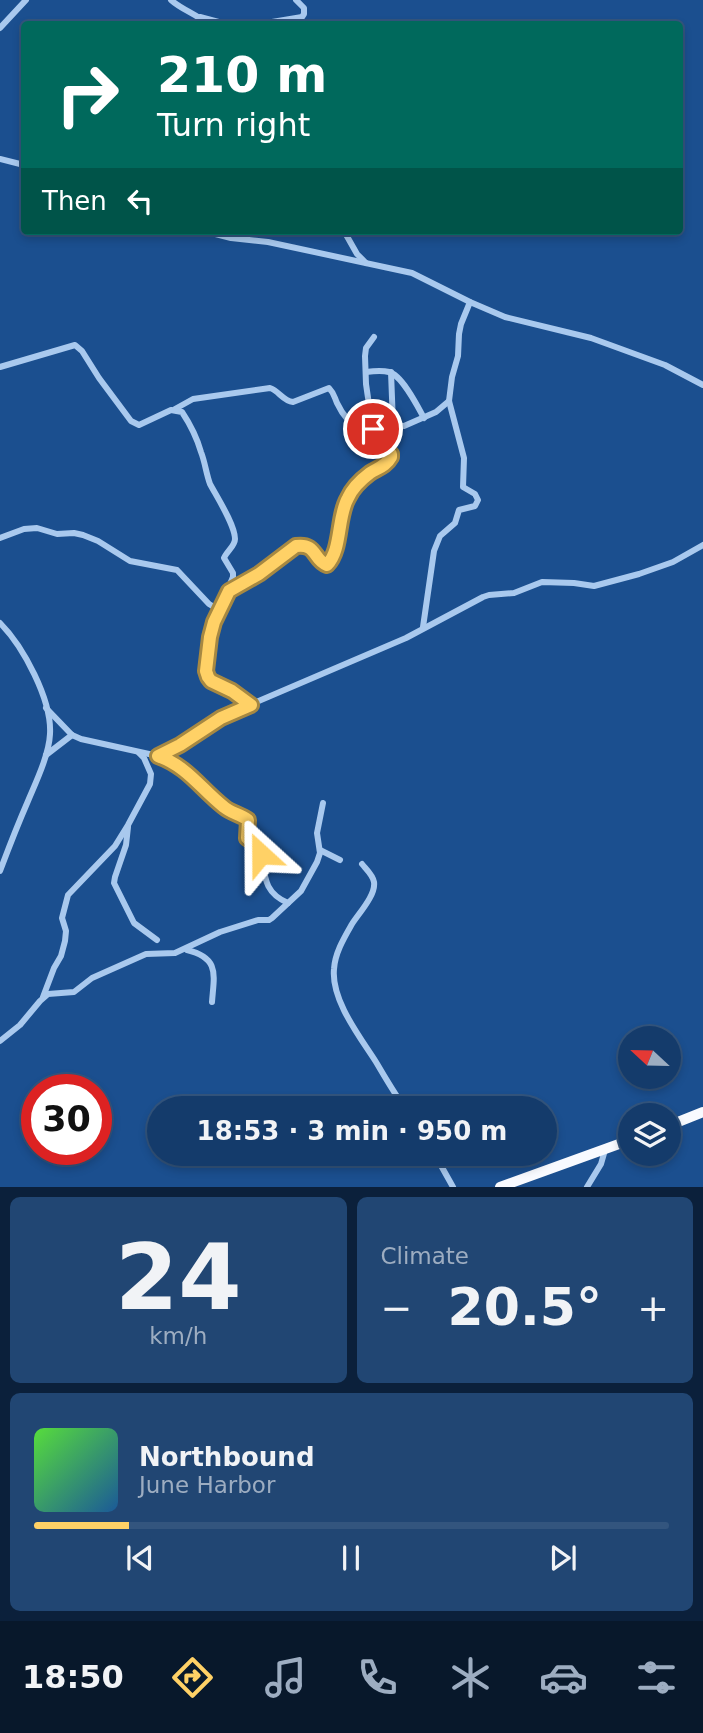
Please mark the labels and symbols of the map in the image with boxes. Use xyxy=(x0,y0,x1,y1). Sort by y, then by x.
pin xyxy=(343,399,403,459)
position arrow xyxy=(224,817,298,891)
north arrow xyxy=(618,1026,681,1088)
speed limit sign: 30 xyxy=(21,1074,112,1165)

